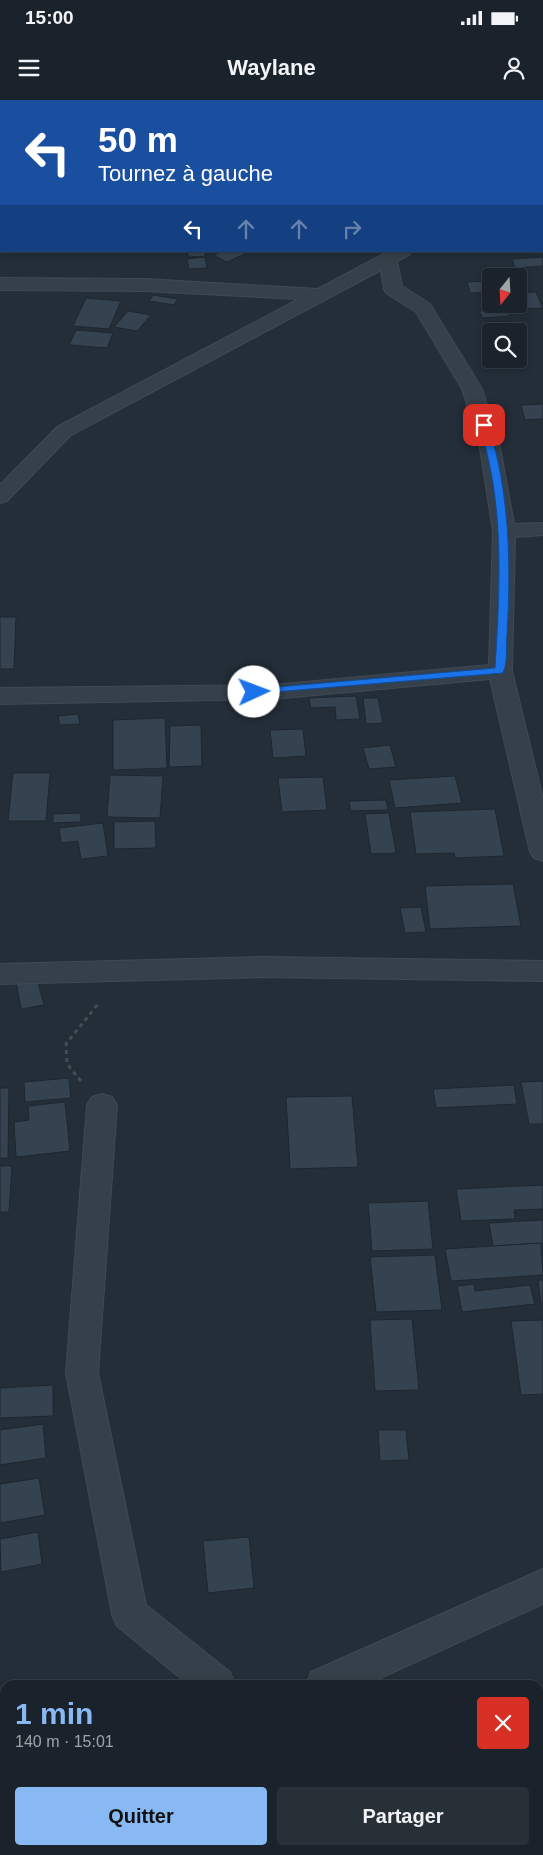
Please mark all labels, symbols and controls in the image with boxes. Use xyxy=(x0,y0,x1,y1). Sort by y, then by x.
text: 15:00 xyxy=(25,7,74,28)
icon: menu xyxy=(15,54,43,82)
icon: person xyxy=(500,54,528,82)
text: Waylane xyxy=(227,55,316,80)
icon: left xyxy=(15,120,80,185)
text: 50 m xyxy=(98,120,178,159)
text: Tournez à gauche xyxy=(98,161,273,186)
icon: left xyxy=(179,215,207,243)
icon: ahead xyxy=(232,215,260,243)
icon: ahead xyxy=(285,215,313,243)
icon: right xyxy=(338,215,366,243)
north arrow xyxy=(482,268,528,312)
map controls xyxy=(482,268,527,368)
button: search xyxy=(482,323,527,368)
pin xyxy=(463,404,505,446)
icon: arrive xyxy=(470,411,498,439)
position arrow xyxy=(227,665,279,717)
text: 1 min xyxy=(15,1697,93,1730)
button: close xyxy=(477,1697,529,1749)
text: 140 m · 15:01 xyxy=(15,1733,114,1750)
button: Quitter xyxy=(15,1787,267,1845)
button: Partager xyxy=(277,1787,529,1845)

